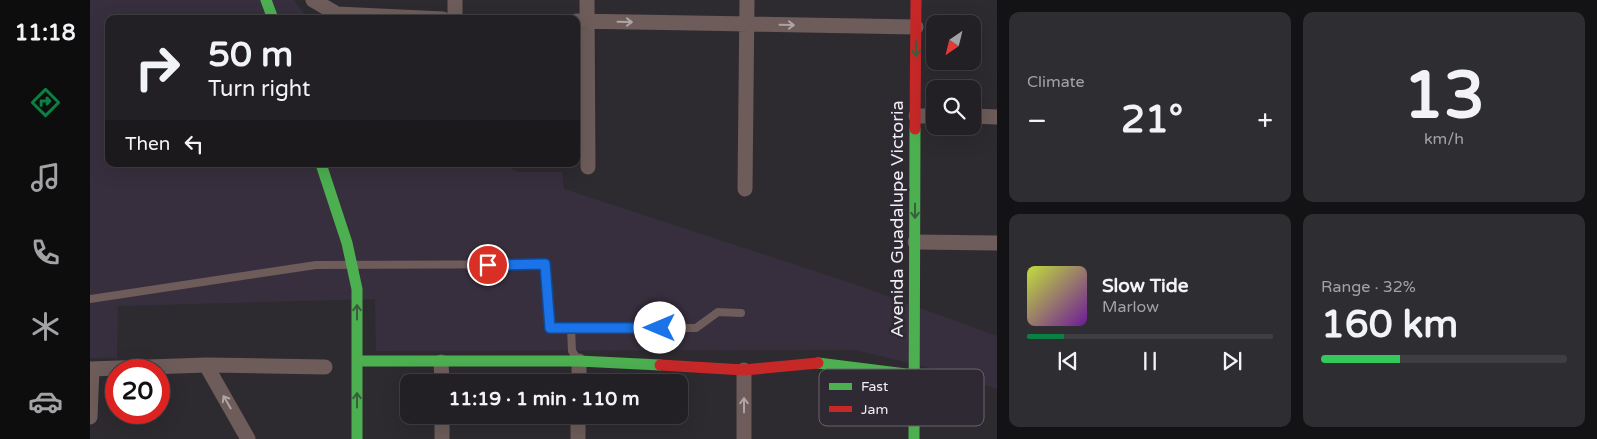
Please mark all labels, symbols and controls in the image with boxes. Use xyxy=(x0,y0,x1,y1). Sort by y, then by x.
north arrow xyxy=(926,15,981,70)
map controls xyxy=(926,15,981,135)
one-way arrow xyxy=(616,17,633,27)
text: 11:18 xyxy=(15,20,75,46)
one-way arrow xyxy=(779,20,795,30)
text: 50 m xyxy=(208,34,293,76)
icon: right xyxy=(125,35,190,100)
one-way arrow xyxy=(911,40,921,56)
text: 13 xyxy=(1403,57,1485,136)
text: Climate xyxy=(1027,72,1085,92)
text: Turn right xyxy=(208,76,310,102)
button: search xyxy=(926,80,981,135)
icon: directions xyxy=(28,85,63,120)
text: 21° xyxy=(1121,97,1183,143)
street label: Avenida Guadalupe Victoria xyxy=(886,100,908,338)
text: − xyxy=(1027,104,1047,138)
text: + xyxy=(1257,104,1273,138)
text: km/h xyxy=(1424,129,1464,149)
icon: left xyxy=(180,130,208,158)
text: Then xyxy=(125,133,170,155)
icon: music xyxy=(28,160,63,195)
one-way arrow xyxy=(910,202,920,219)
icon: phone xyxy=(28,235,63,270)
pin xyxy=(467,244,509,286)
icon: arrive xyxy=(474,251,502,279)
text: Slow Tide xyxy=(1102,275,1189,297)
text: Range · 32% xyxy=(1321,277,1416,297)
text: Marlow xyxy=(1102,297,1159,317)
position arrow xyxy=(633,301,685,353)
text: 160 km xyxy=(1321,302,1458,348)
one-way arrow xyxy=(352,305,362,321)
icon: climate xyxy=(28,309,63,344)
icon: previous xyxy=(1054,347,1082,375)
icon: pause xyxy=(1136,347,1164,375)
icon: next xyxy=(1218,347,1246,375)
speed limit sign: 20 xyxy=(105,359,170,424)
legend xyxy=(819,369,984,426)
text: Fast xyxy=(861,378,889,395)
icon: car xyxy=(28,384,63,419)
text: 11:19 · 1 min · 110 m xyxy=(448,388,640,410)
one-way arrow xyxy=(352,392,362,408)
one-way arrow xyxy=(222,396,232,410)
one-way arrow xyxy=(739,397,749,413)
text: Jam xyxy=(861,401,888,418)

